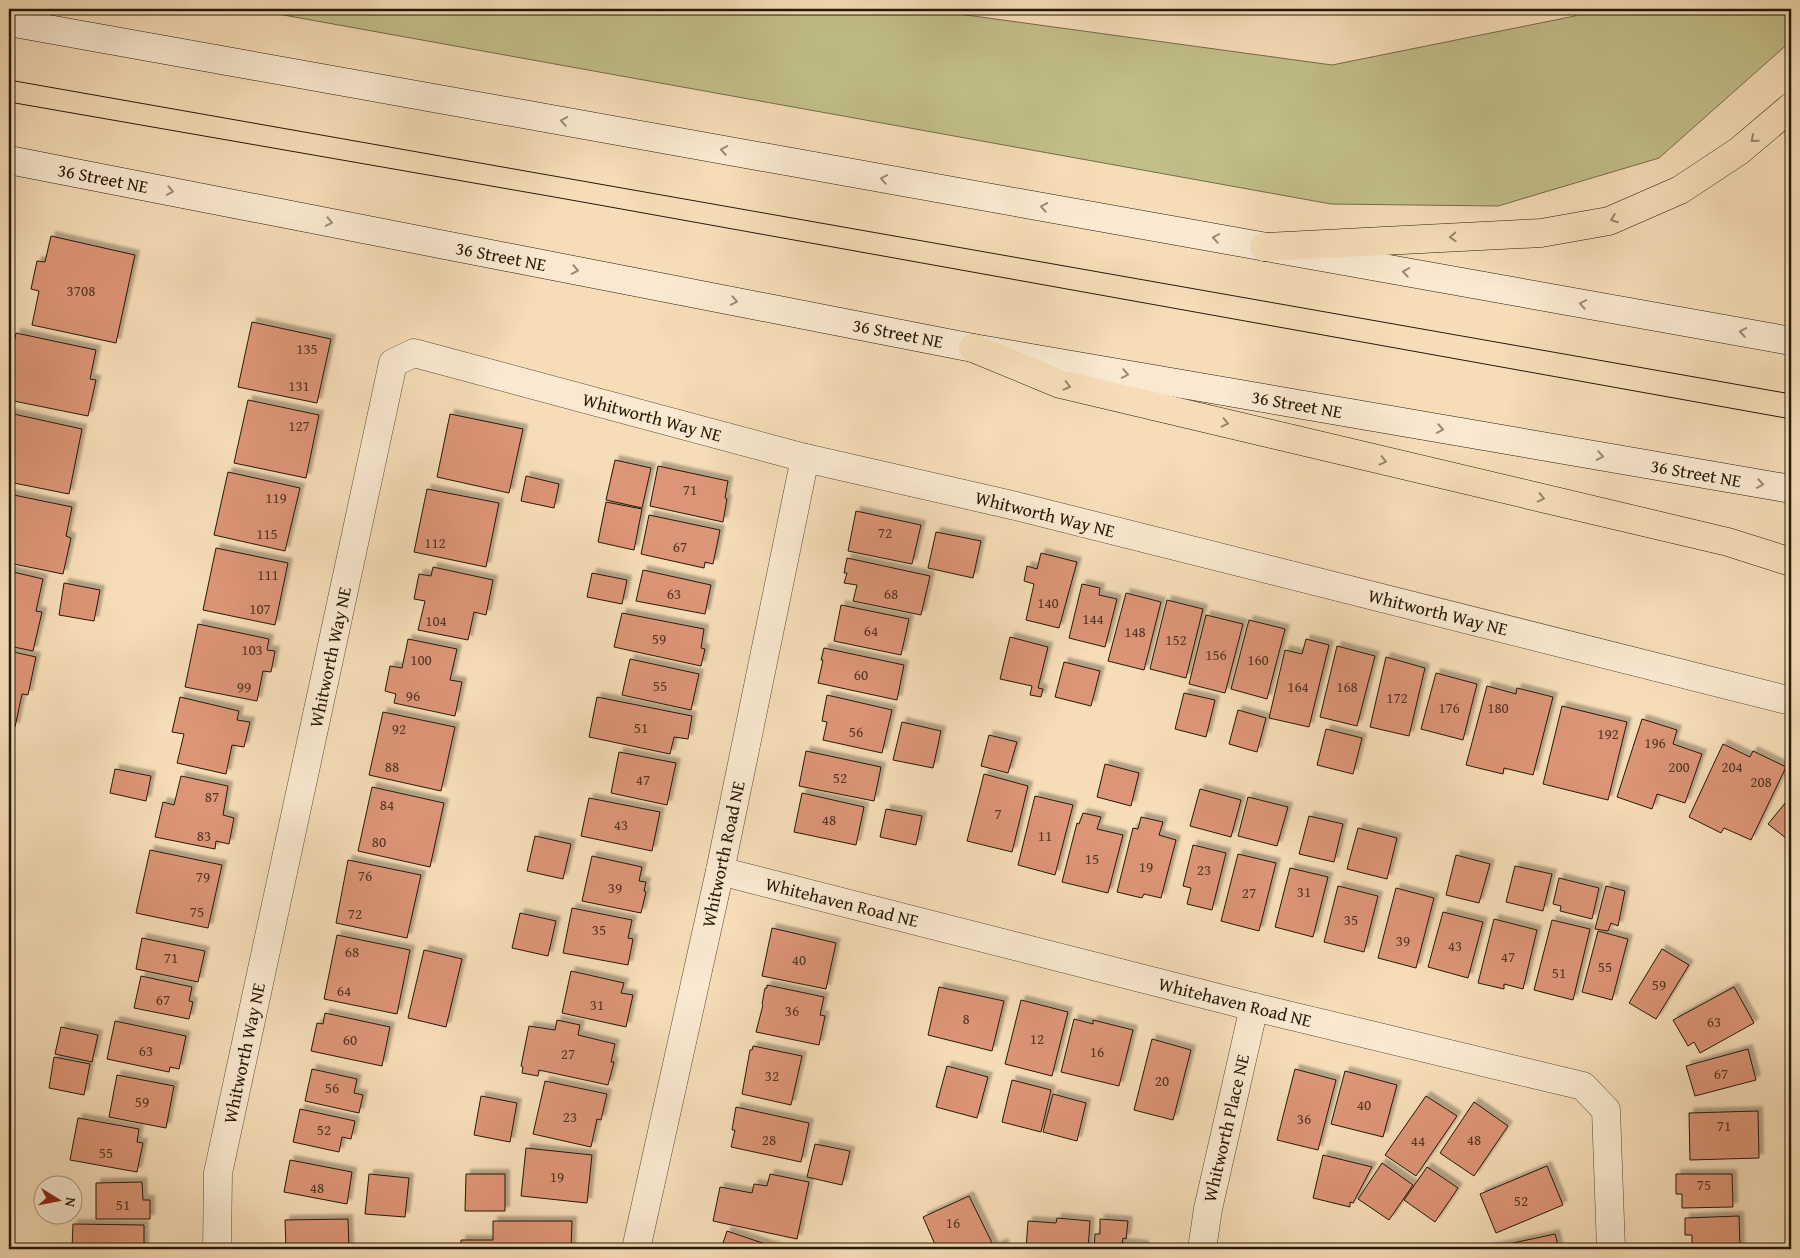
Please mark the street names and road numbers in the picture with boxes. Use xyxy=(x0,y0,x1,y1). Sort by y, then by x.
street label: 36 Street NE xyxy=(55,156,151,200)
street label: 36 Street NE xyxy=(453,234,549,278)
street label: 36 Street NE xyxy=(850,311,946,355)
street label: 36 Street NE xyxy=(1250,383,1344,425)
street label: Whitworth Way NE xyxy=(579,385,725,449)
street label: 36 Street NE xyxy=(1649,452,1743,494)
street label: Whitworth Way NE xyxy=(972,484,1118,544)
street label: Whitworth Way NE xyxy=(1365,582,1511,642)
street label: Whitworth Way NE xyxy=(302,584,358,730)
street label: Whitworth Road NE xyxy=(694,778,752,930)
street label: Whitehaven Road NE xyxy=(762,870,922,934)
street label: Whitehaven Road NE xyxy=(1155,970,1315,1034)
street label: Whitworth Way NE xyxy=(216,980,272,1126)
street label: Whitworth Place NE xyxy=(1196,1051,1256,1205)

